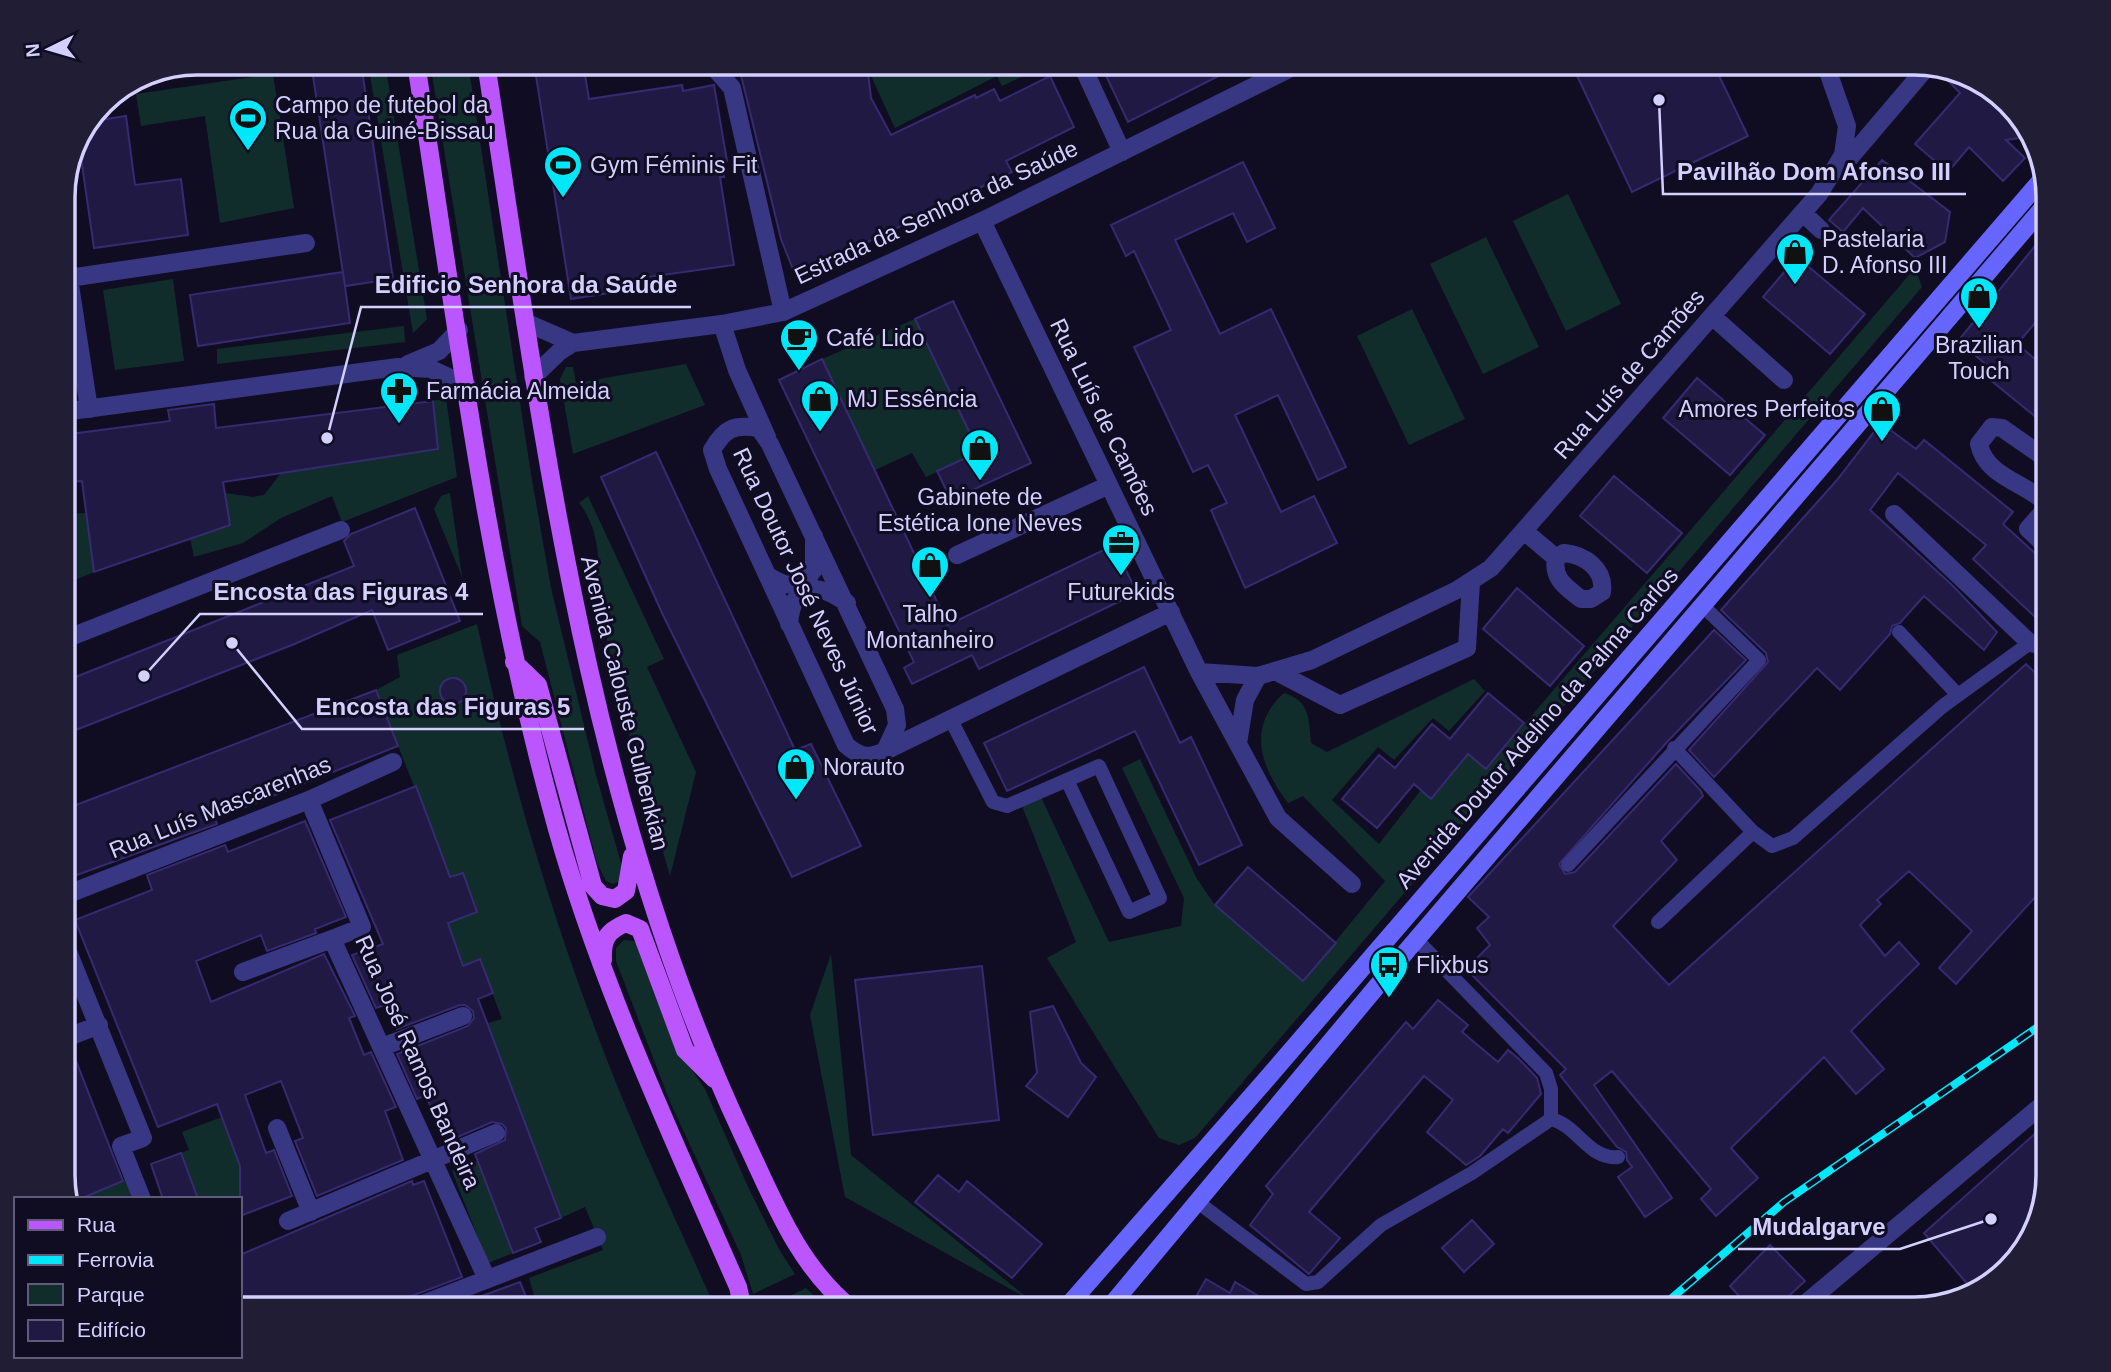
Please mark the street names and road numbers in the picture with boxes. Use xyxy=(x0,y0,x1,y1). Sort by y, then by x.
street label: Estrada da Senhora da Saúde xyxy=(790,135,1082,289)
street label: Rua Luís de Camões xyxy=(1548,284,1710,464)
street label: Rua Luís de Camões xyxy=(1045,314,1163,520)
street label: Rua Doutor José Neves Júnior xyxy=(728,444,884,739)
street label: Avenida Calouste Gulbenkian xyxy=(576,553,674,853)
street label: Avenida Doutor Adelino da Palma Carlos xyxy=(1391,562,1683,894)
street label: Rua Luís Mascarenhas xyxy=(105,751,335,863)
street label: Rua José Ramos Bandeira xyxy=(350,931,486,1193)

